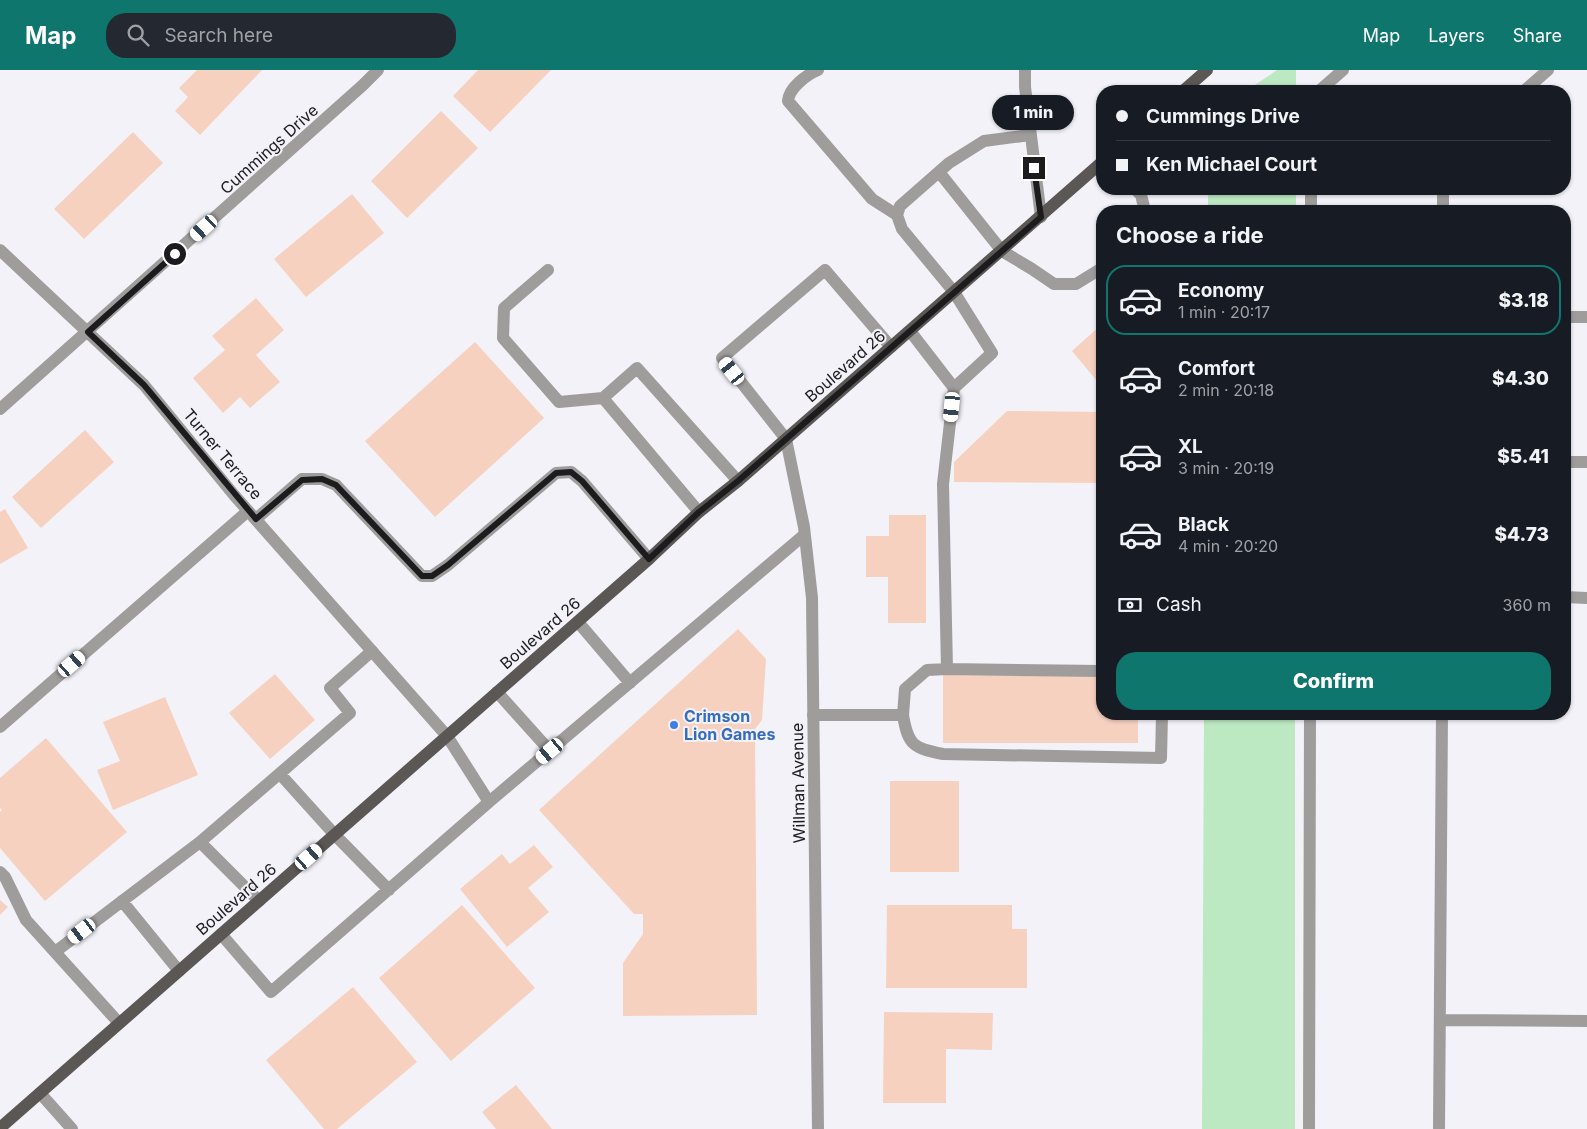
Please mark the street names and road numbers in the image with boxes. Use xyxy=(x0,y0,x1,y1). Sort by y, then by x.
street label: Cummings Drive xyxy=(216,100,322,198)
street label: Boulevard 26 xyxy=(801,326,889,406)
street label: Turner Terrace xyxy=(179,405,267,503)
street label: Boulevard 26 xyxy=(496,593,584,673)
street label: Willman Avenue xyxy=(787,723,809,843)
street label: Boulevard 26 xyxy=(192,859,280,939)

